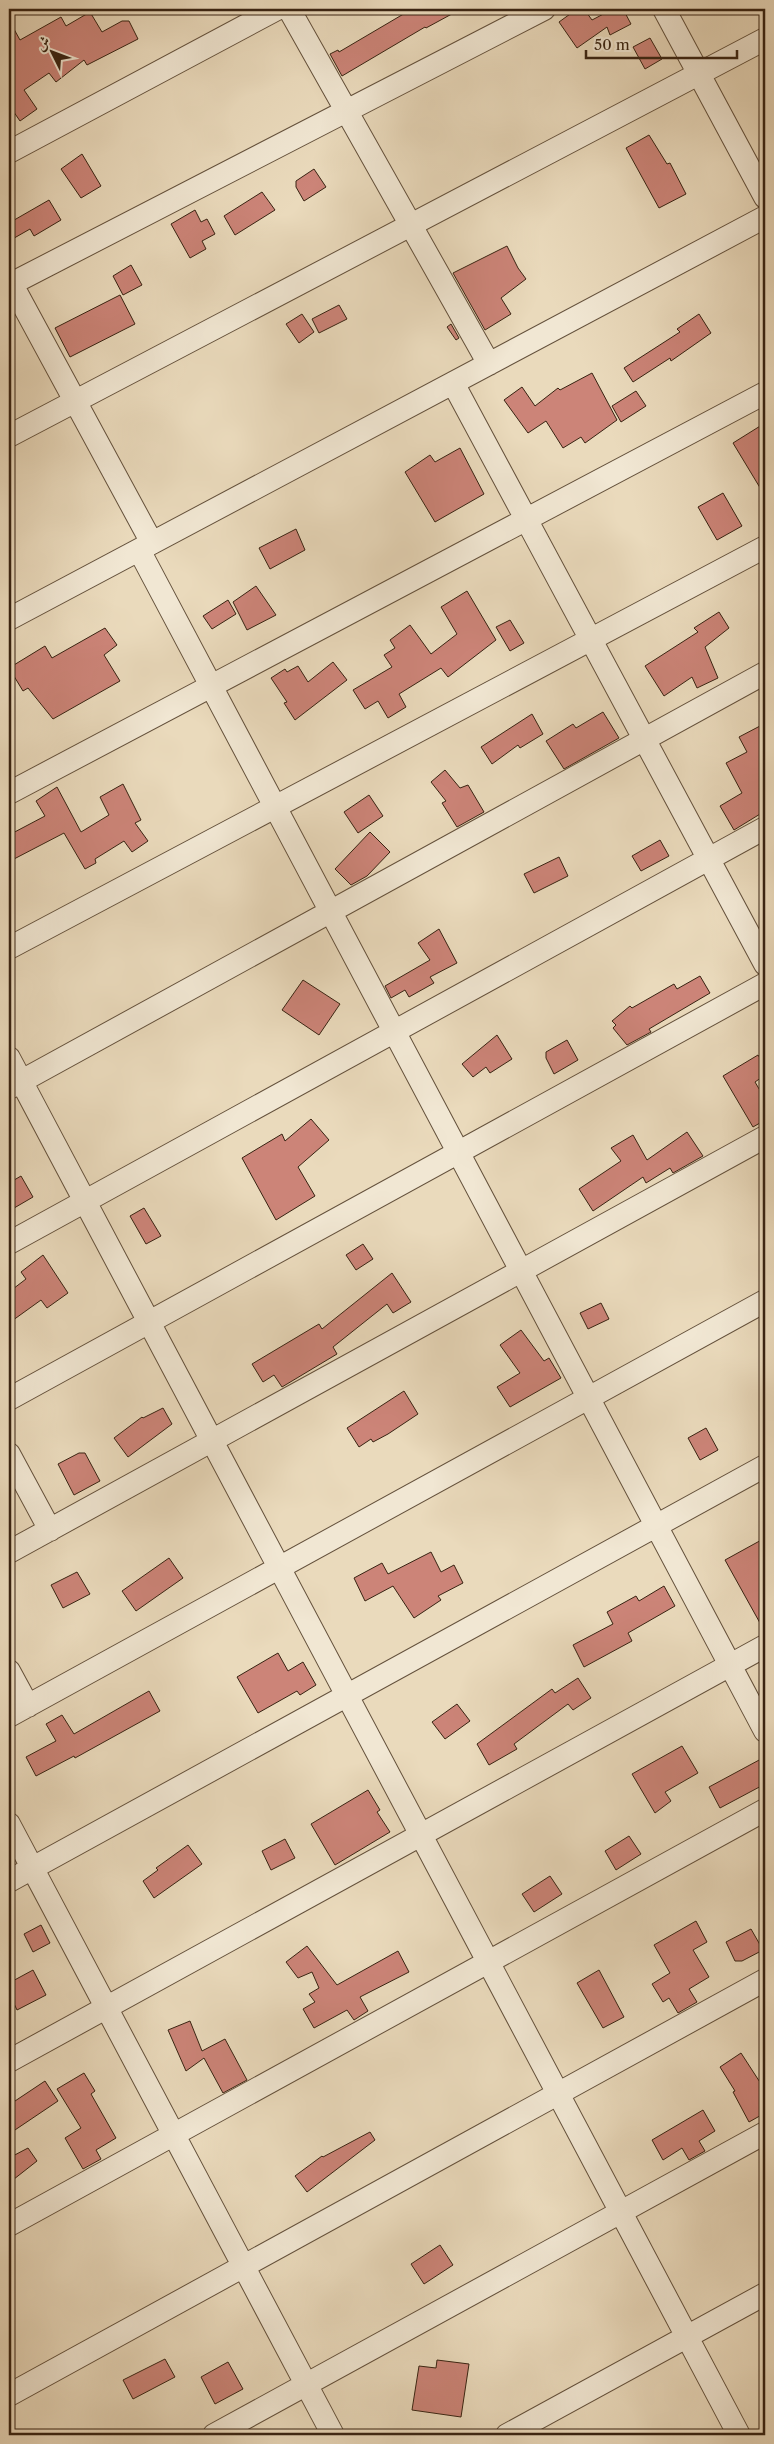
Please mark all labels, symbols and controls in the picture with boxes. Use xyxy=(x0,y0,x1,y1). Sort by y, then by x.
north arrow xyxy=(28,28,78,78)
scale bar xyxy=(586,28,738,60)
text: ش xyxy=(31,32,54,54)
text: 50 m xyxy=(594,35,630,54)

